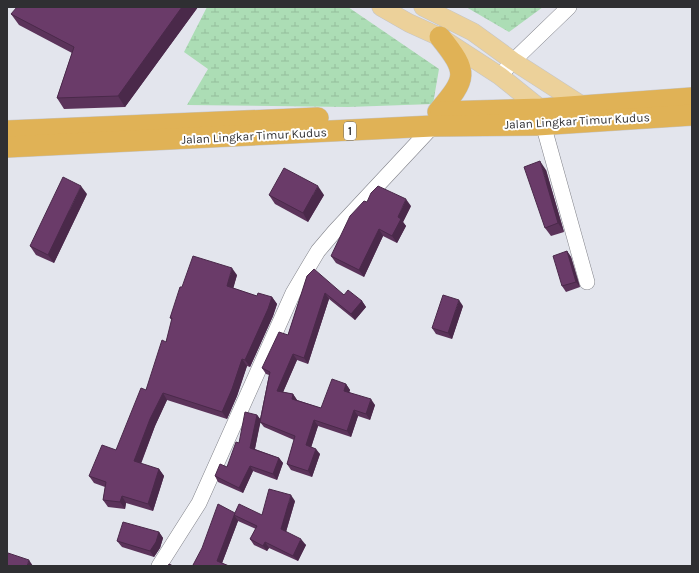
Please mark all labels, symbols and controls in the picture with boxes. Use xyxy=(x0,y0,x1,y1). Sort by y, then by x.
street label: Jalan Lingkar Timur Kudus xyxy=(504,110,650,132)
road number: 1 xyxy=(344,122,356,140)
street label: Jalan Lingkar Timur Kudus xyxy=(181,125,327,147)

